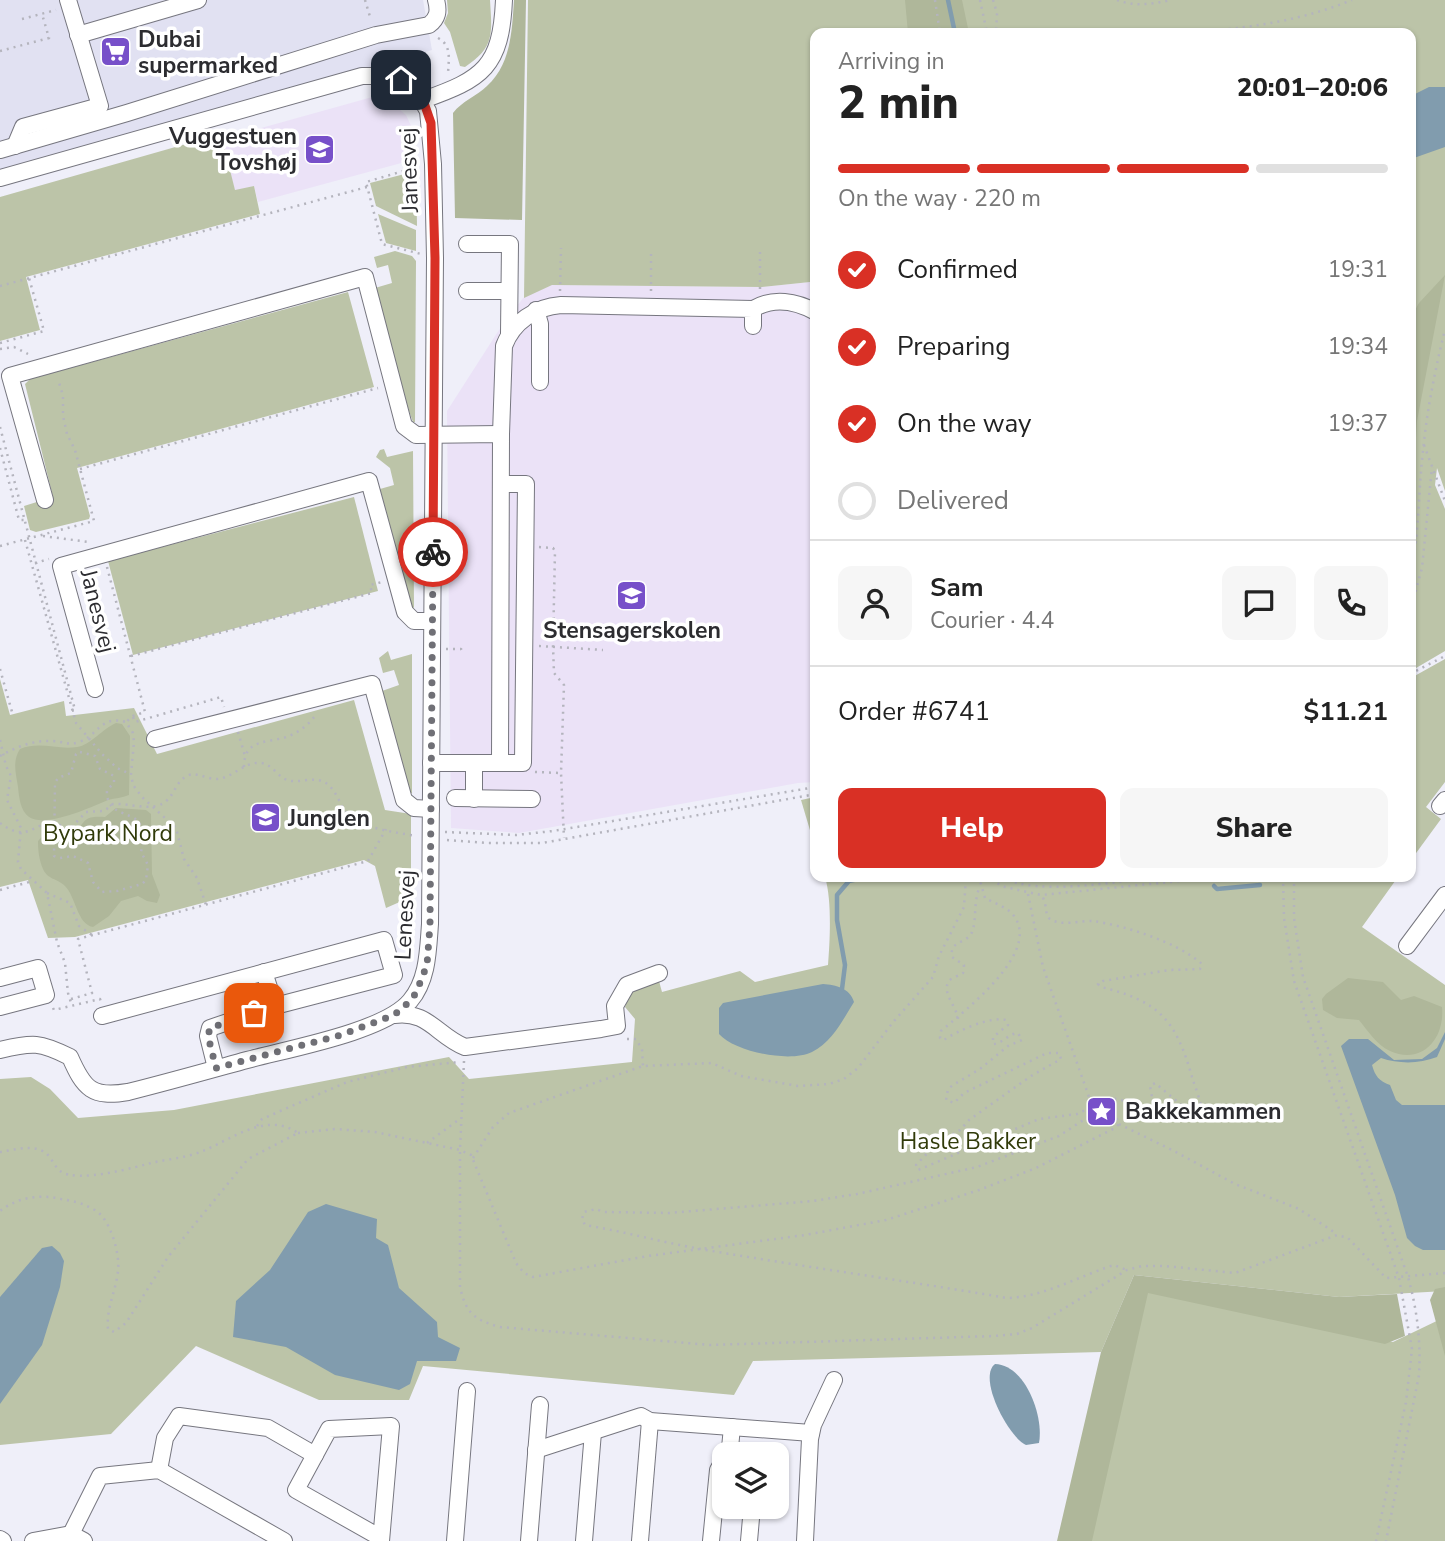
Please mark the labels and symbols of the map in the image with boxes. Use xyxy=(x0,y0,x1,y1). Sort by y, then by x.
place label: Dubai supermarked xyxy=(138,24,278,81)
supermarket icon: Dubai supermarked xyxy=(98,35,132,69)
pin xyxy=(371,50,431,110)
place label: Vuggestuen Tovshøj xyxy=(168,121,297,178)
street label: Janesvej xyxy=(392,127,426,214)
school or university icon: Vuggestuen Tovshøj xyxy=(303,132,337,166)
courier xyxy=(398,517,468,587)
street label: Janesvej xyxy=(72,565,123,656)
school or university icon: Stensagerskolen xyxy=(615,579,649,613)
place label: Stensagerskolen xyxy=(543,615,721,646)
school or university icon: Junglen xyxy=(248,801,282,835)
place label: Junglen xyxy=(287,803,370,834)
park label: Bypark Nord xyxy=(43,818,173,849)
street label: Lenesvej xyxy=(387,869,423,961)
pin xyxy=(224,983,284,1043)
place icon: Bakkekammen xyxy=(1085,1094,1119,1128)
place label: Bakkekammen xyxy=(1125,1096,1281,1127)
park label: Hasle Bakker xyxy=(900,1126,1037,1157)

